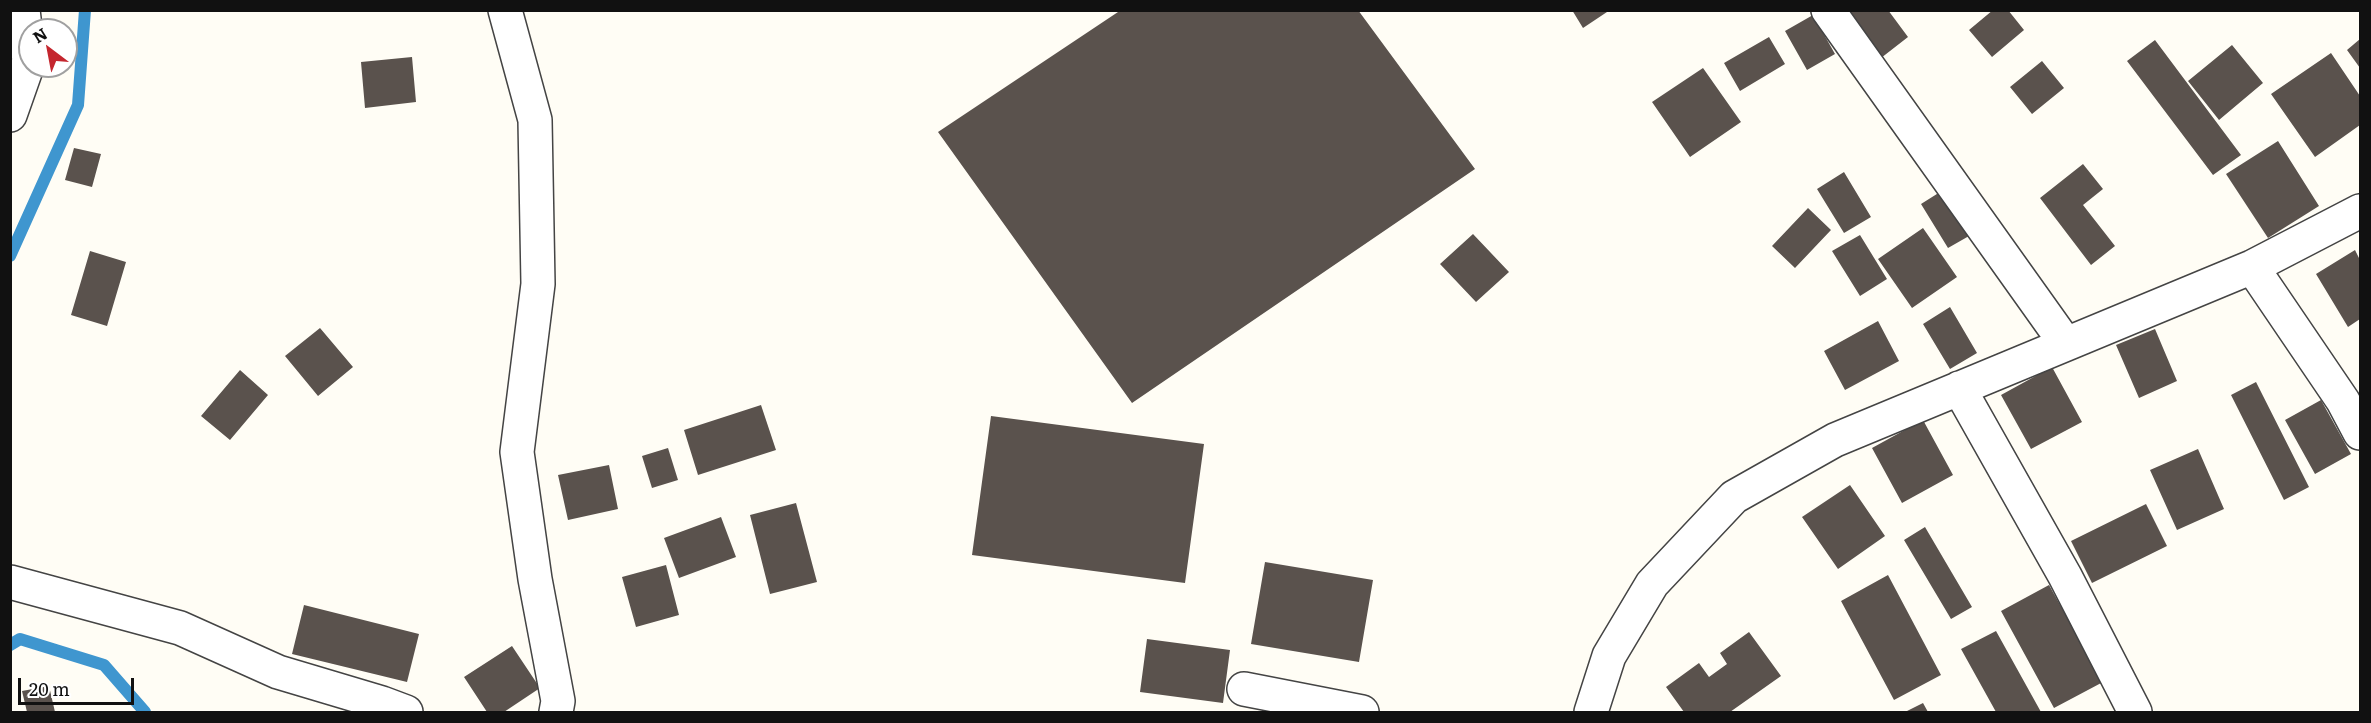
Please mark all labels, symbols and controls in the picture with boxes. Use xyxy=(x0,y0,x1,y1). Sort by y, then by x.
north arrow xyxy=(18,18,78,78)
text: N xyxy=(27,21,52,48)
scale bar xyxy=(21,666,136,704)
text: 20 m xyxy=(29,675,70,702)

